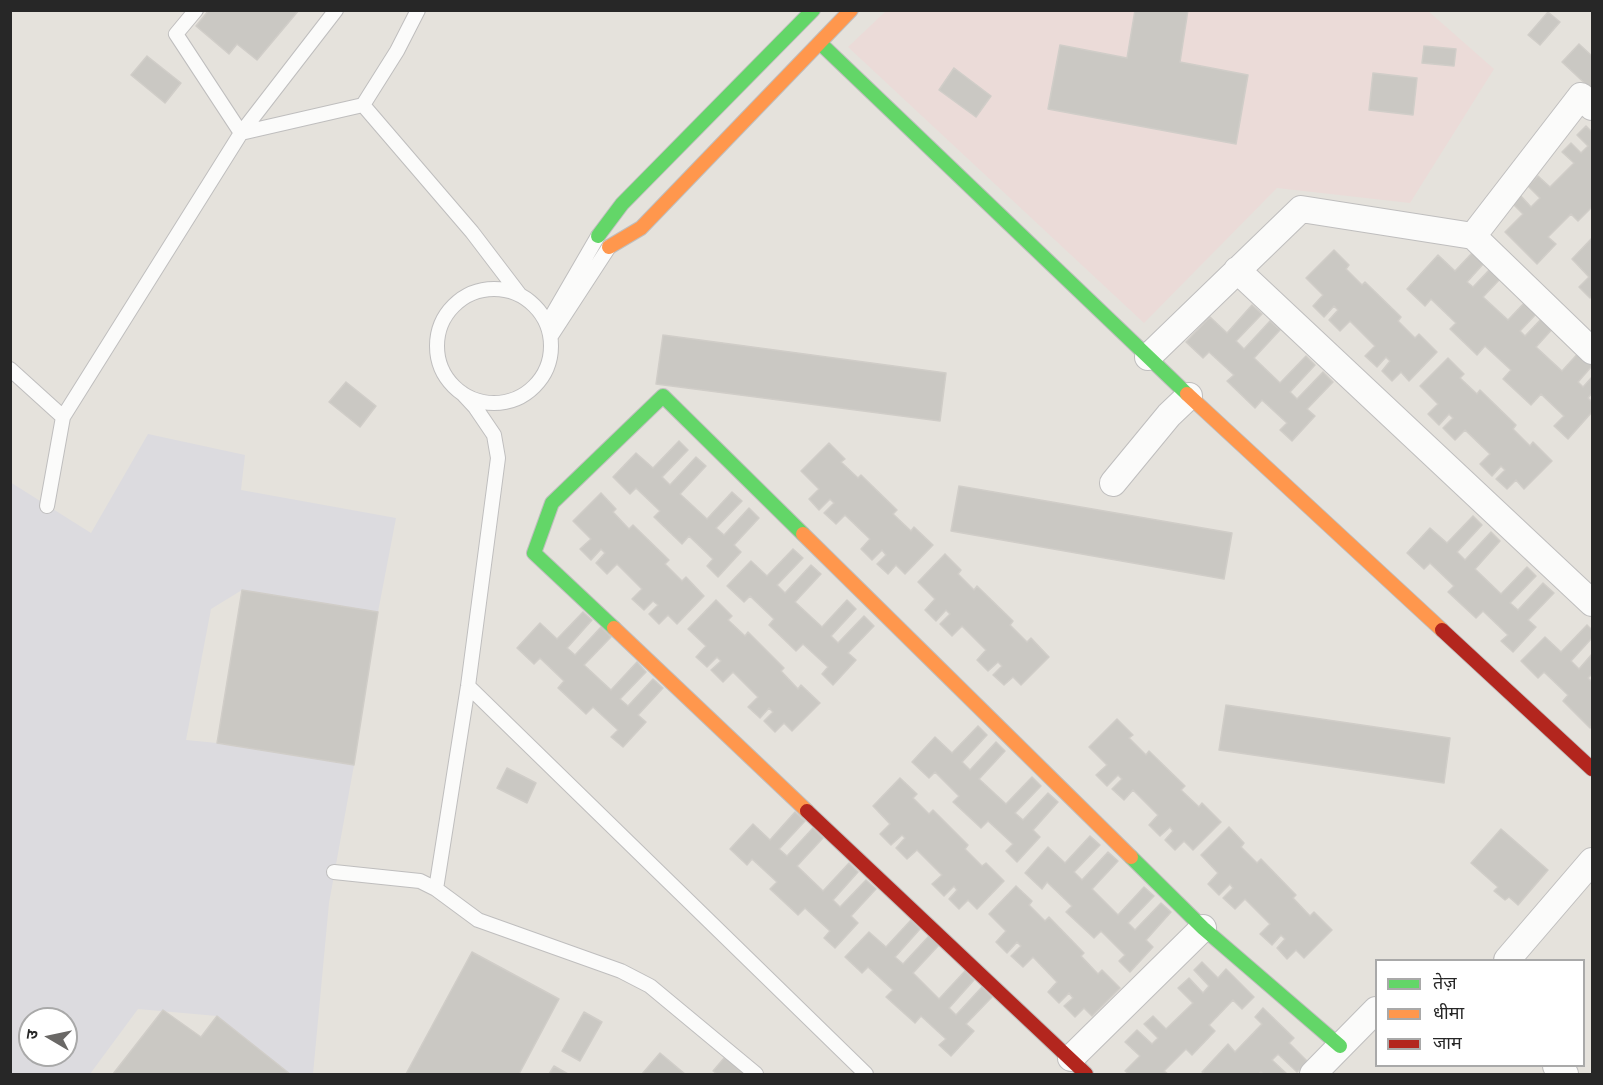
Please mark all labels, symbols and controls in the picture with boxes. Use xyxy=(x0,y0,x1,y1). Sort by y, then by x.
legend xyxy=(1375,959,1585,1067)
text: तेज़ xyxy=(1433,972,1457,994)
text: धीमा xyxy=(1433,1002,1464,1024)
north arrow xyxy=(18,1007,78,1067)
text: उ xyxy=(22,1028,42,1041)
text: जाम xyxy=(1433,1032,1462,1054)

